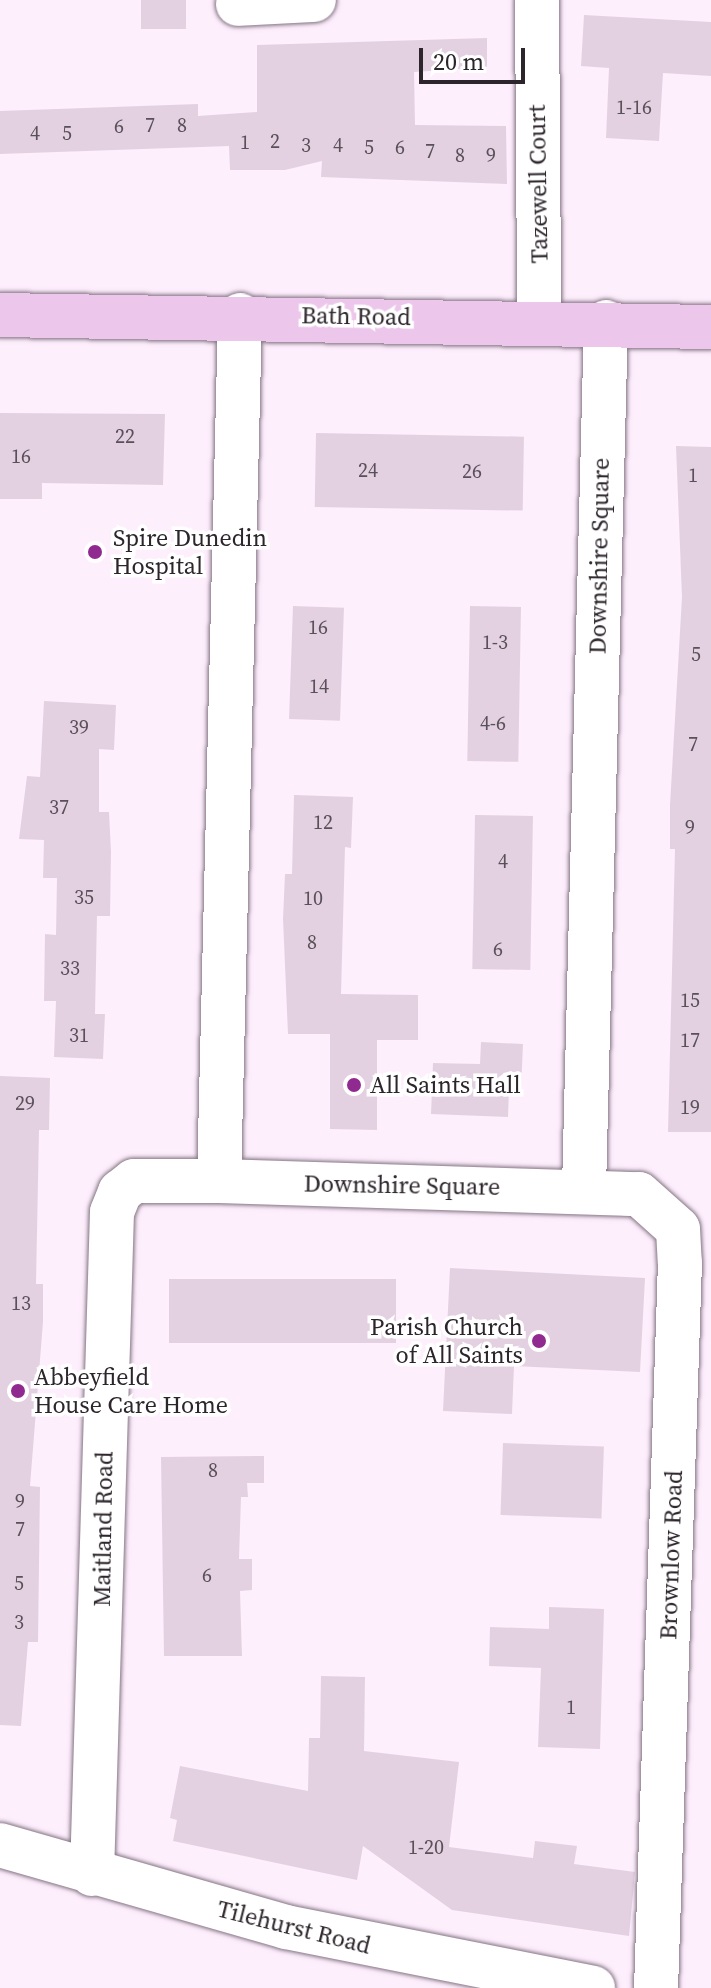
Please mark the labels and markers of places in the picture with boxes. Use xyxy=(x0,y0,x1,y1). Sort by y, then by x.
place label: Spire Dunedin Hospital xyxy=(113,524,267,580)
marker: Spire Dunedin Hospital xyxy=(84,541,106,563)
place label: All Saints Hall xyxy=(370,1071,521,1099)
marker: All Saints Hall xyxy=(345,1076,363,1094)
place label: Parish Church of All Saints xyxy=(370,1313,523,1369)
marker: Parish Church of All Saints xyxy=(530,1332,548,1350)
place label: Abbeyfield House Care Home xyxy=(34,1363,228,1419)
marker: Abbeyfield House Care Home xyxy=(9,1382,27,1400)

